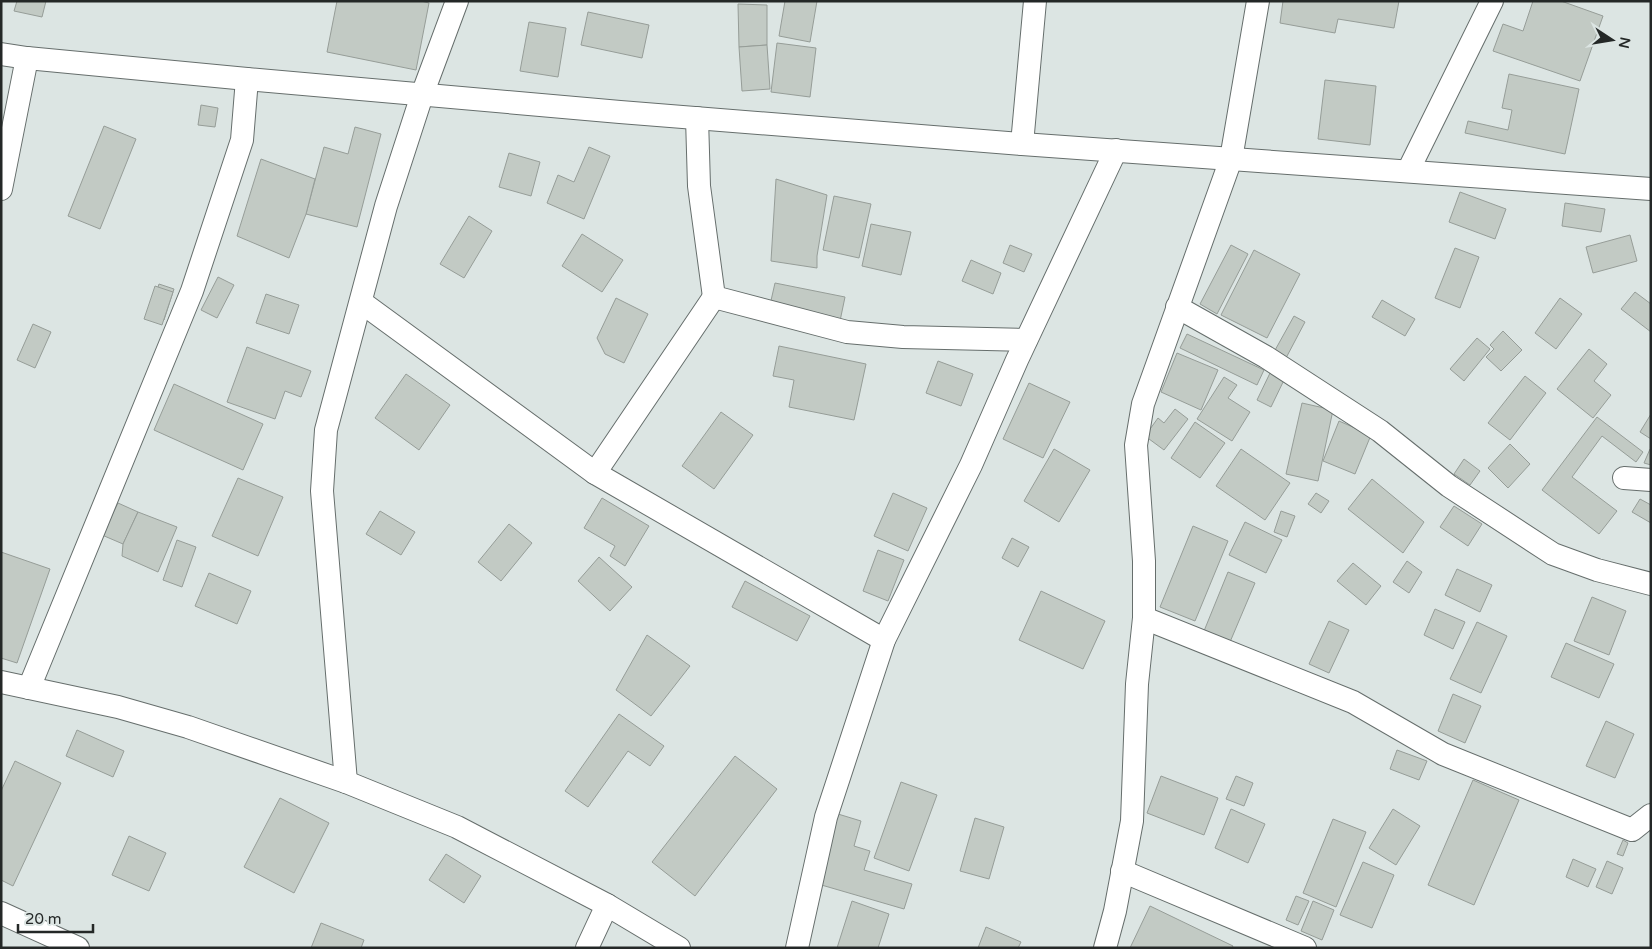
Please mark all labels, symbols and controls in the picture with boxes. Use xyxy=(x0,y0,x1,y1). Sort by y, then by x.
north arrow xyxy=(1587,15,1637,65)
text: N xyxy=(1615,35,1634,50)
scale bar xyxy=(18,902,92,934)
text: 20 m xyxy=(25,910,62,928)

